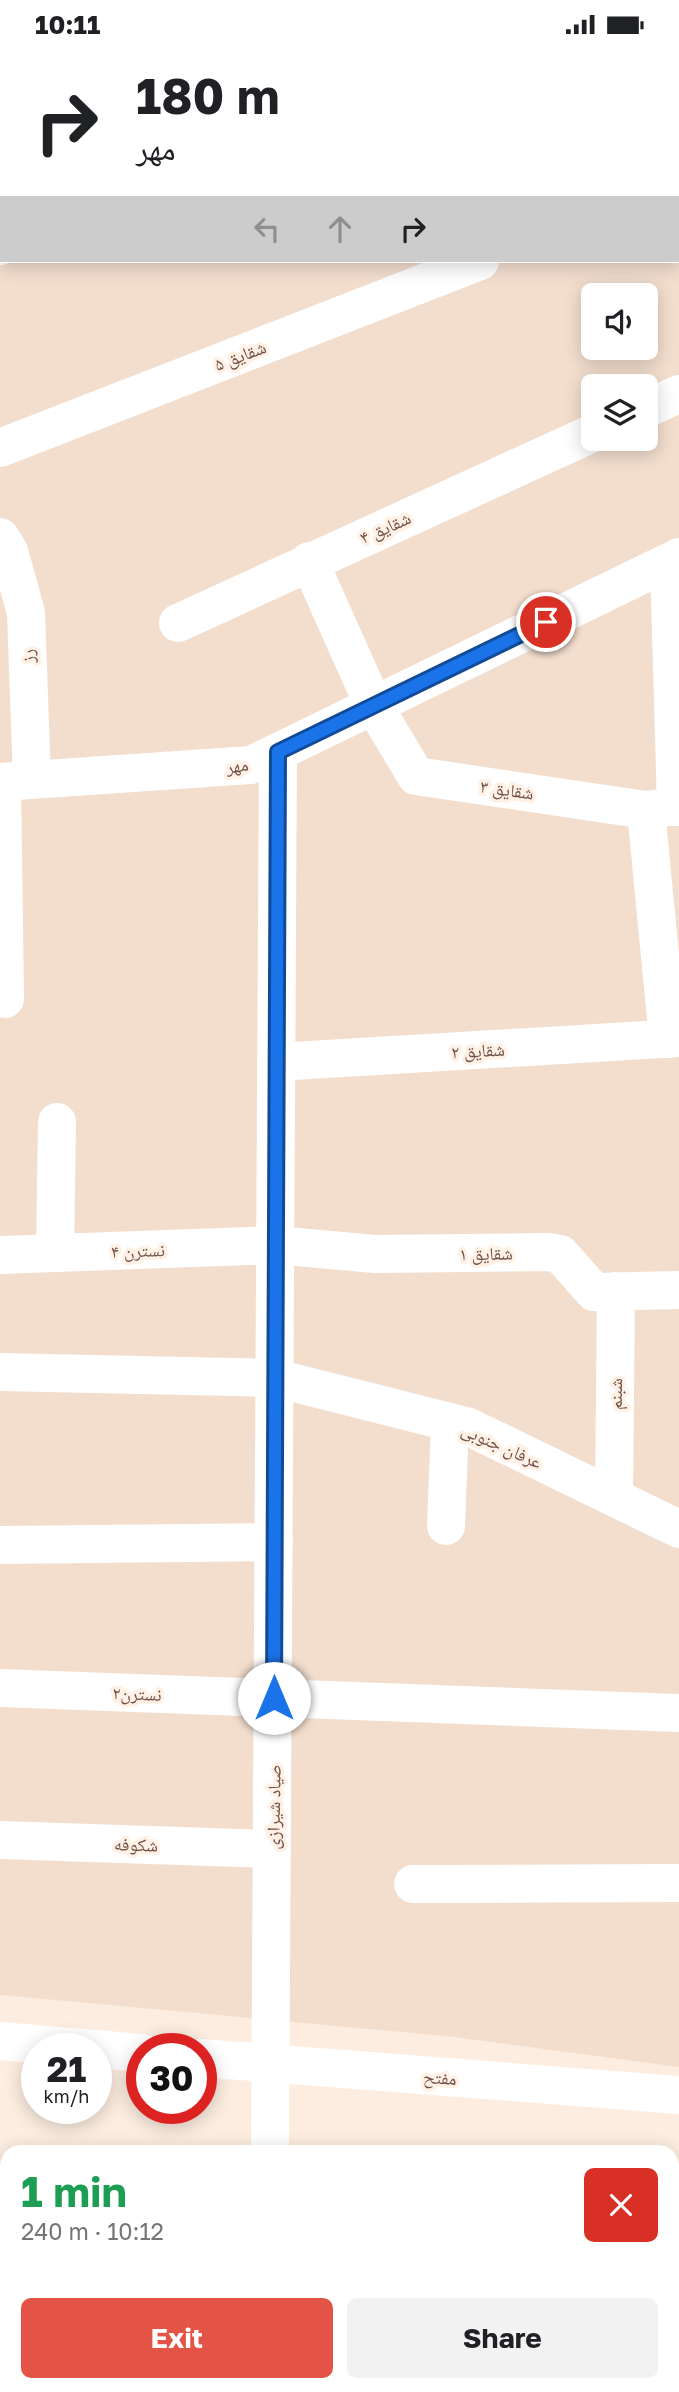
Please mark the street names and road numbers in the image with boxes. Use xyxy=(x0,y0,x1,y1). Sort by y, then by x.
street label: شقایق ۵ xyxy=(211,335,269,376)
street label: شقایق ۴ xyxy=(356,506,414,549)
street label: رز xyxy=(16,649,38,664)
street label: مهر xyxy=(223,753,250,778)
street label: شقایق ۳ xyxy=(479,774,535,805)
street label: شقایق ۲ xyxy=(451,1038,505,1063)
street label: نسترن ۴ xyxy=(111,1238,165,1263)
street label: شقایق ۱ xyxy=(459,1242,513,1265)
street label: شبنم xyxy=(604,1378,628,1410)
street label: عرفان جنوبی xyxy=(458,1417,546,1473)
street label: نسترن۲ xyxy=(112,1681,162,1706)
street label: صیاد شیرازی xyxy=(261,1764,286,1850)
street label: شکوفه xyxy=(114,1832,158,1856)
street label: مفتح xyxy=(422,2065,458,2091)

